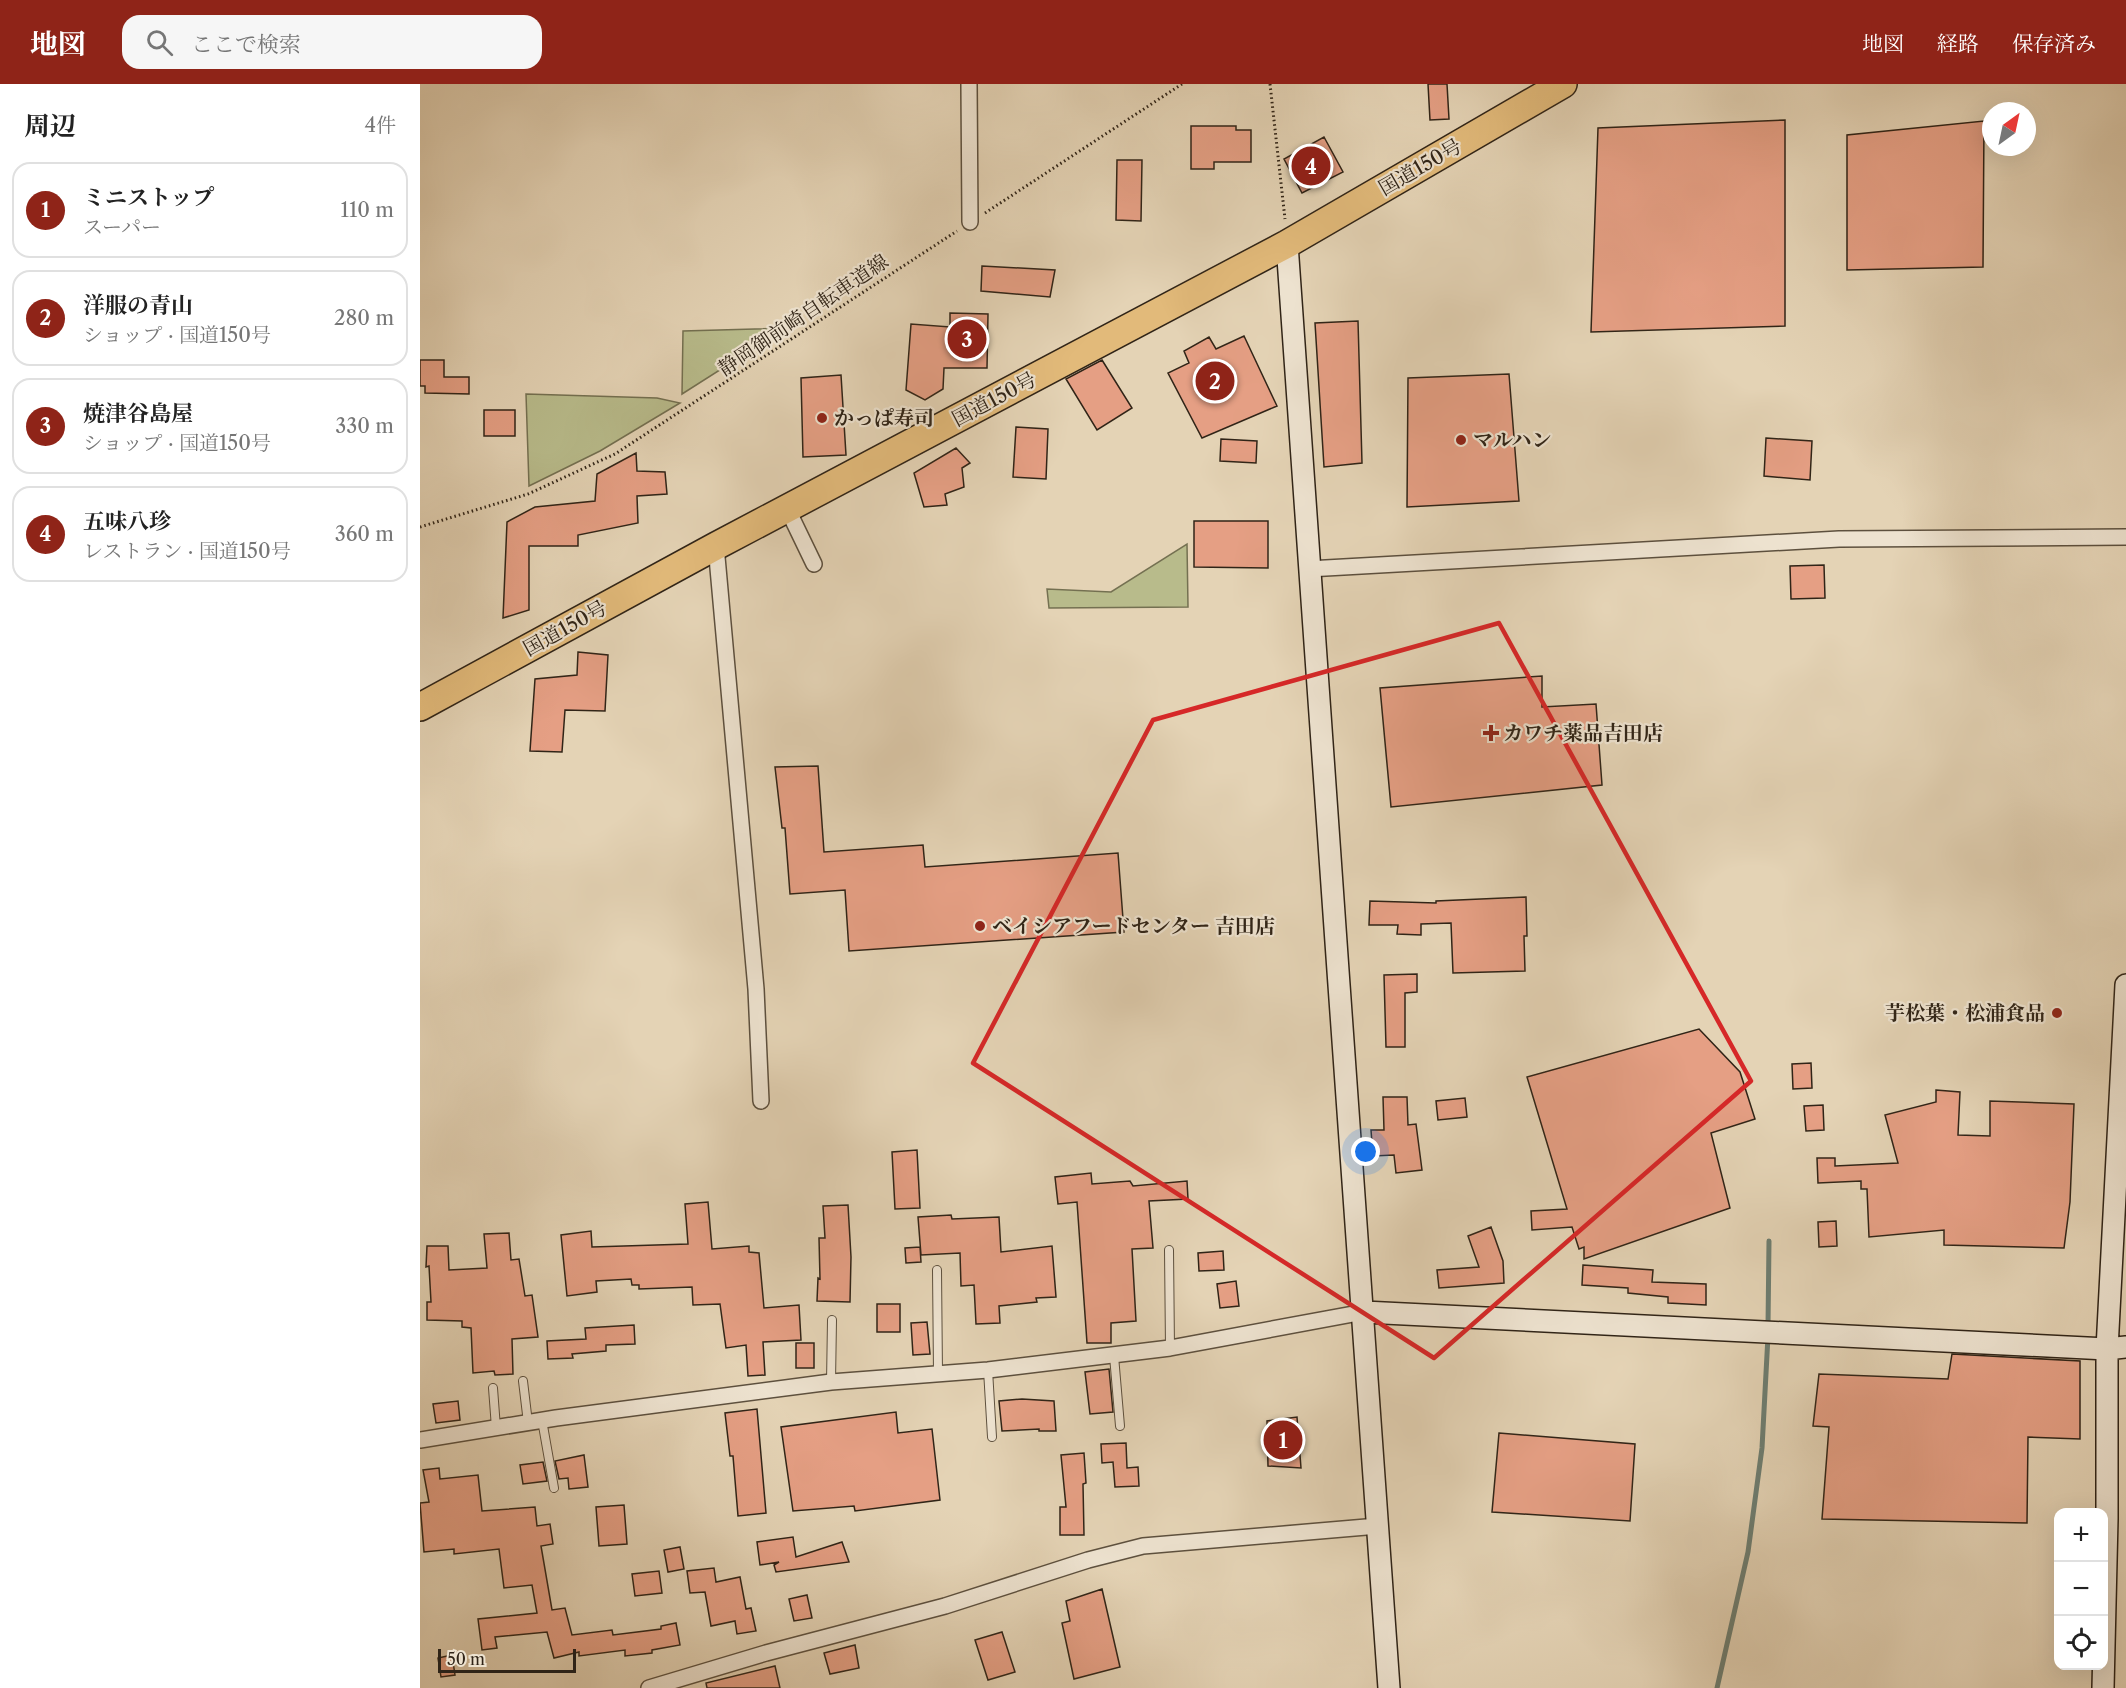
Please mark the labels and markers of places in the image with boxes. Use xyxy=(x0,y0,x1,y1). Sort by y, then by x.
pin: 4 xyxy=(1292,144,1330,188)
pin: 3 xyxy=(948,316,986,362)
pin: 2 xyxy=(1196,358,1234,404)
place label: かっぱ寿司 xyxy=(834,406,934,430)
marker: かっぱ寿司 xyxy=(815,411,829,425)
place label: マルハン xyxy=(1473,428,1552,452)
marker: マルハン xyxy=(1454,433,1468,447)
place label: カワチ薬品吉田店 xyxy=(1503,721,1663,745)
marker: カワチ薬品吉田店 xyxy=(1484,726,1498,740)
place label: ベイシアフードセンター 吉田店 xyxy=(992,914,1275,938)
marker: ベイシアフードセンター 吉田店 xyxy=(973,919,987,933)
place label: 芋松葉・松浦食品 xyxy=(1885,1001,2045,1025)
marker: 芋松葉・松浦食品 xyxy=(2050,1006,2064,1020)
pin: 1 xyxy=(1264,1418,1302,1462)

